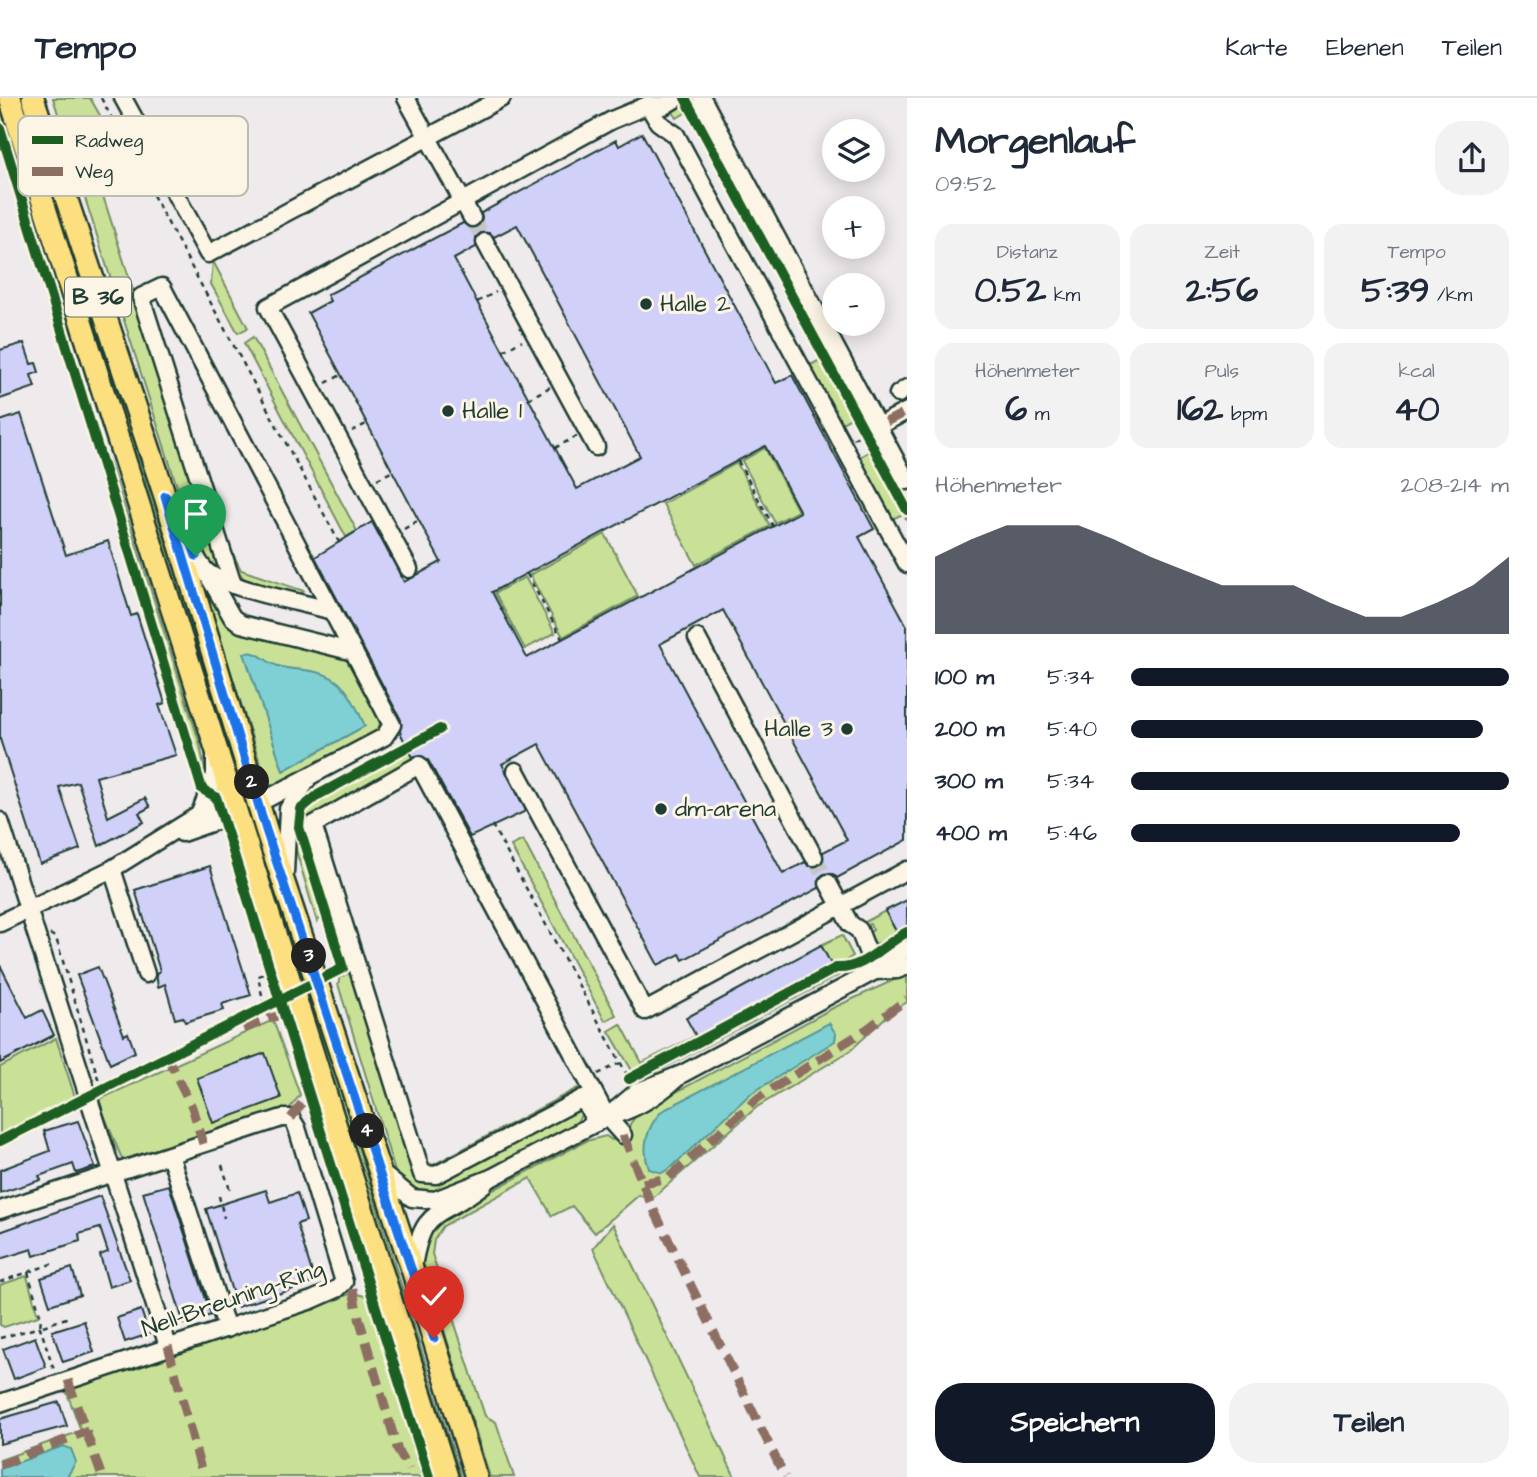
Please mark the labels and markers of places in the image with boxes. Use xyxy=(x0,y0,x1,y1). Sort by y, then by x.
place label: Halle 2 xyxy=(660,287,731,321)
marker: Halle 2 xyxy=(638,296,654,312)
place label: Halle 1 xyxy=(462,394,522,428)
marker: Halle 1 xyxy=(440,403,456,419)
pin xyxy=(166,484,226,556)
place label: Halle 3 xyxy=(764,712,833,746)
marker: Halle 3 xyxy=(839,721,855,737)
pin: 2 xyxy=(234,764,270,800)
place label: dm-arena xyxy=(675,792,776,826)
marker: dm-arena xyxy=(653,801,669,817)
pin: 3 xyxy=(292,938,326,974)
pin: 4 xyxy=(350,1114,384,1148)
pin xyxy=(404,1266,464,1338)

